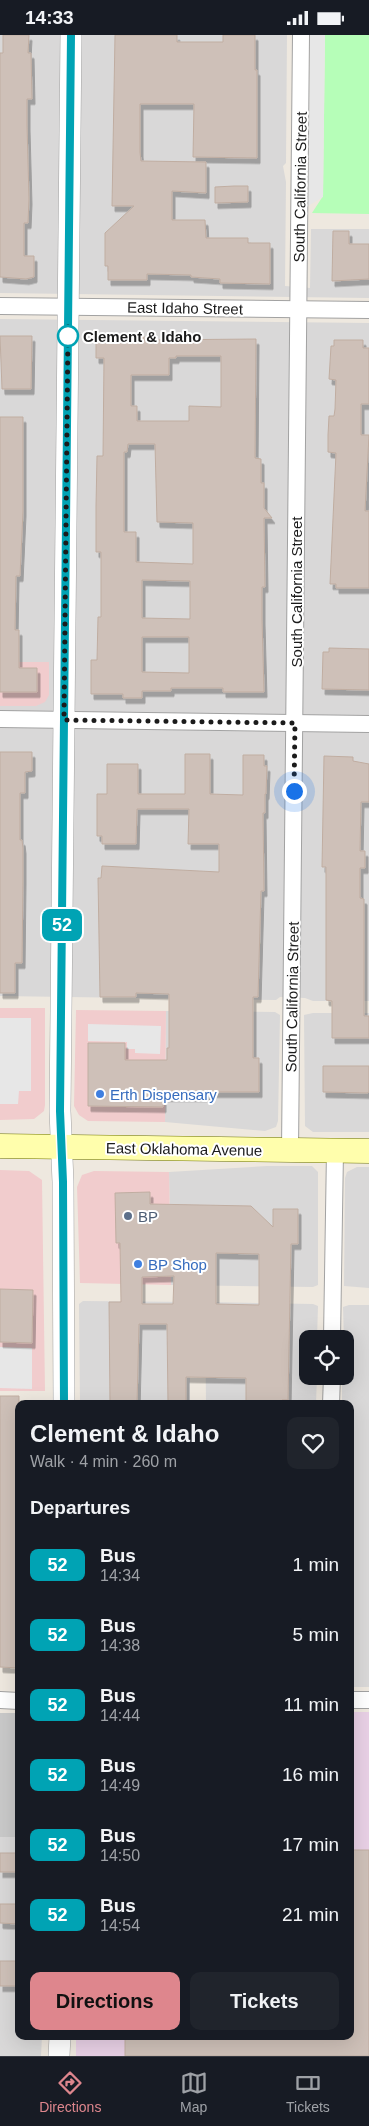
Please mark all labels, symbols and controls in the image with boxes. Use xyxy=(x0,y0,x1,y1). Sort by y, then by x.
text: 14:33 xyxy=(25,7,74,28)
street label: South California Street xyxy=(290,111,310,263)
street label: East Idaho Street xyxy=(127,298,244,318)
marker: Clement & Idaho xyxy=(57,325,79,347)
place label: Clement & Idaho xyxy=(83,328,201,345)
street label: South California Street xyxy=(288,516,305,667)
your location xyxy=(282,779,307,804)
line badge: 52 xyxy=(40,909,84,941)
text: 52 xyxy=(52,915,72,935)
street label: South California Street xyxy=(282,921,302,1073)
place label: Erth Dispensary xyxy=(110,1086,217,1103)
marker: Erth Dispensary xyxy=(94,1088,106,1100)
street label: East Oklahoma Avenue xyxy=(106,1139,262,1159)
place label: BP xyxy=(138,1208,158,1225)
marker: BP xyxy=(122,1210,134,1222)
place label: BP Shop xyxy=(148,1256,207,1273)
marker: BP Shop xyxy=(132,1258,144,1270)
map controls xyxy=(299,1330,354,1385)
button: locate xyxy=(299,1330,354,1385)
button: heart xyxy=(287,1417,339,1469)
text: Clement & Idaho xyxy=(30,1420,219,1447)
text: Walk · 4 min · 260 m xyxy=(30,1453,177,1470)
text: Departures xyxy=(30,1497,130,1518)
text: Bus xyxy=(100,1545,136,1566)
text: 1 min xyxy=(293,1554,339,1575)
text: 52 xyxy=(47,1555,68,1575)
text: 14:34 xyxy=(100,1567,140,1584)
text: Bus xyxy=(100,1615,136,1636)
text: 5 min xyxy=(293,1624,339,1645)
text: 52 xyxy=(47,1625,68,1645)
text: 14:38 xyxy=(100,1637,140,1654)
text: Bus xyxy=(100,1685,136,1706)
text: 11 min xyxy=(283,1694,339,1715)
text: 52 xyxy=(47,1695,68,1715)
text: 14:44 xyxy=(100,1707,140,1724)
text: Bus xyxy=(100,1755,136,1776)
text: 16 min xyxy=(282,1764,339,1785)
text: 52 xyxy=(47,1765,68,1785)
text: 14:49 xyxy=(100,1777,140,1794)
text: Bus xyxy=(100,1825,136,1846)
text: 17 min xyxy=(282,1834,339,1855)
text: 52 xyxy=(47,1835,68,1855)
text: 14:50 xyxy=(100,1847,140,1864)
text: Bus xyxy=(100,1895,136,1916)
text: 21 min xyxy=(282,1904,339,1925)
text: 52 xyxy=(47,1905,68,1925)
text: 14:54 xyxy=(100,1917,140,1934)
button: Directions xyxy=(30,1972,180,2030)
button: Tickets xyxy=(190,1972,339,2030)
tab: Directions xyxy=(39,2069,101,2115)
tab: Map xyxy=(180,2069,208,2115)
tab: Tickets xyxy=(286,2069,330,2115)

